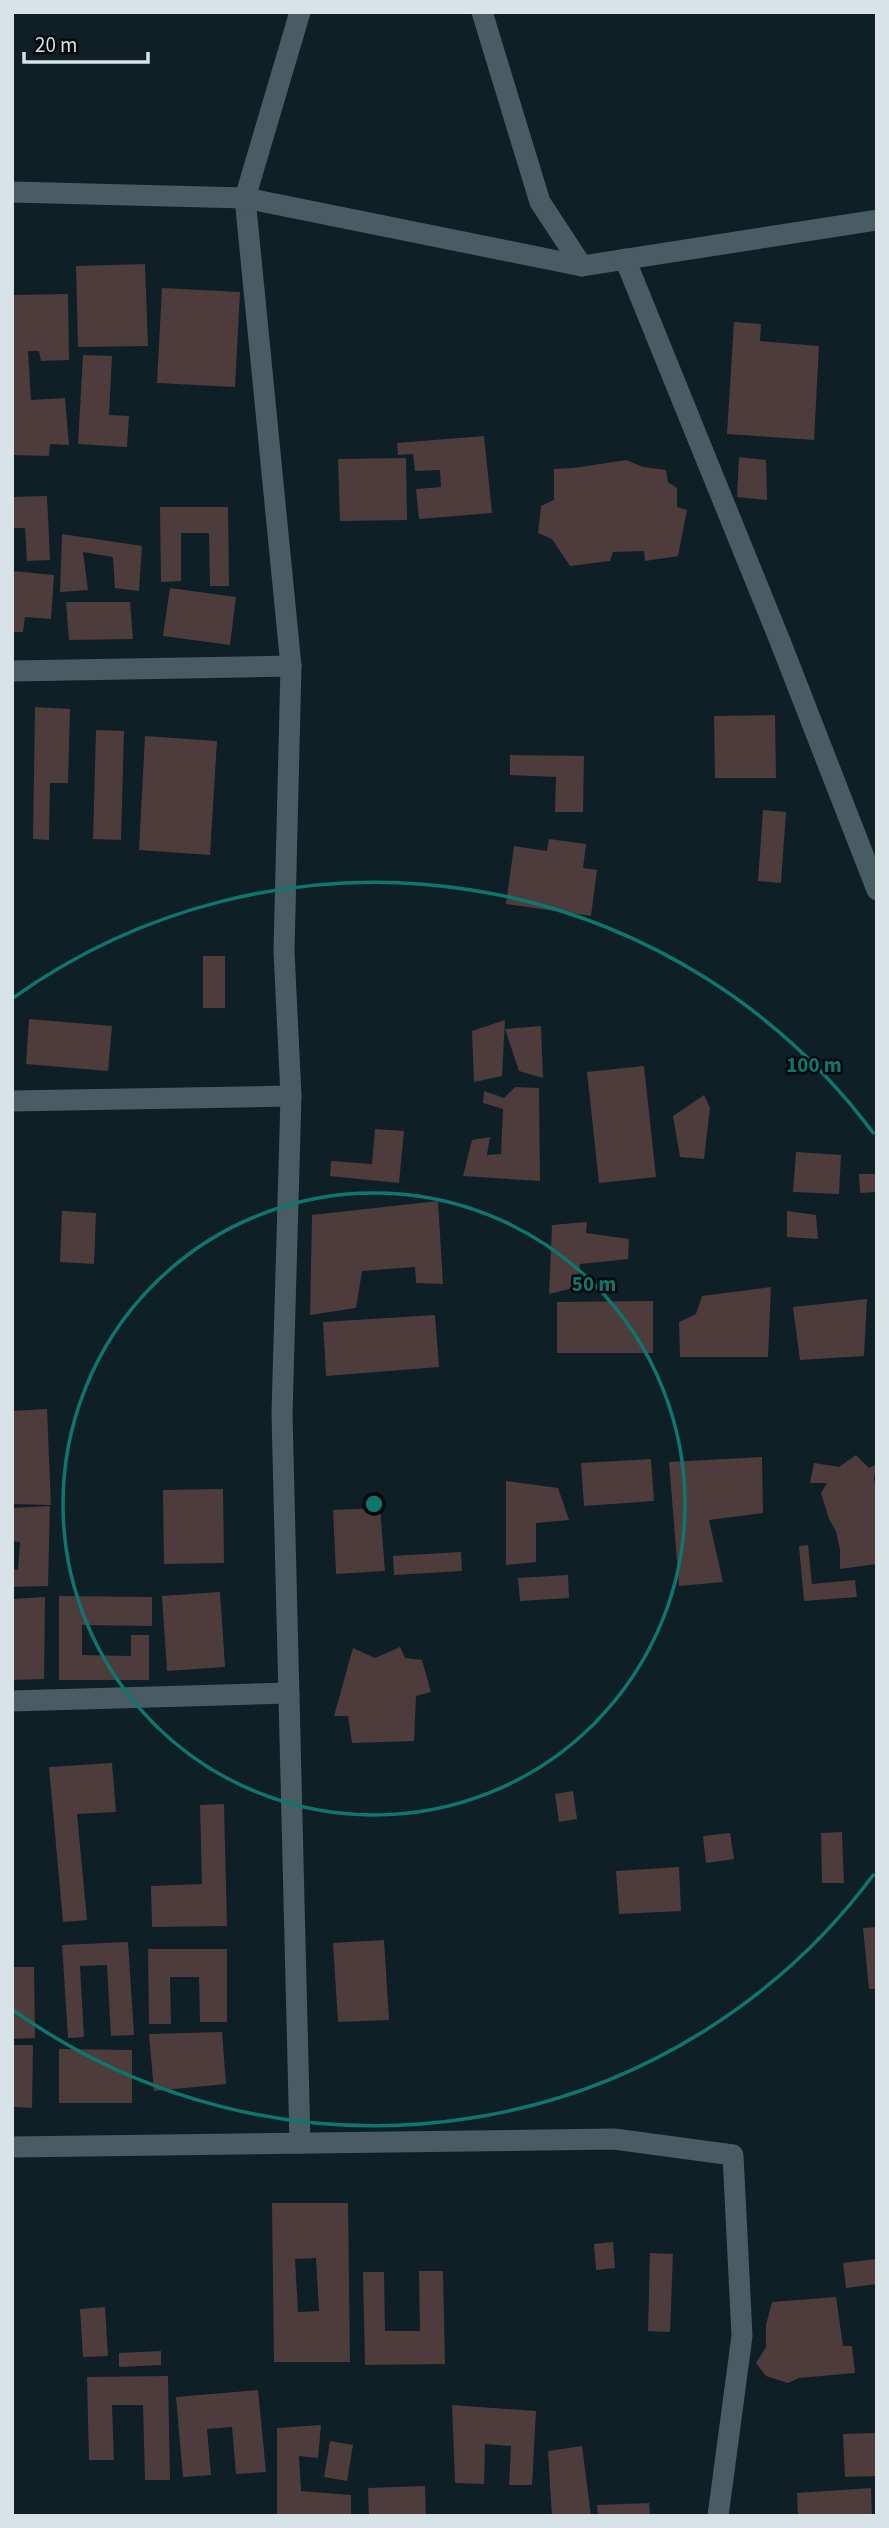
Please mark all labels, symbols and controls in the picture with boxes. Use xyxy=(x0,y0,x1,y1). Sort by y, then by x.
scale bar xyxy=(24,21,149,65)
text: 20 m xyxy=(35,30,77,60)
text: 100 m xyxy=(786,1050,842,1080)
text: 50 m xyxy=(572,1269,616,1299)
centre of rings xyxy=(362,1492,386,1516)

